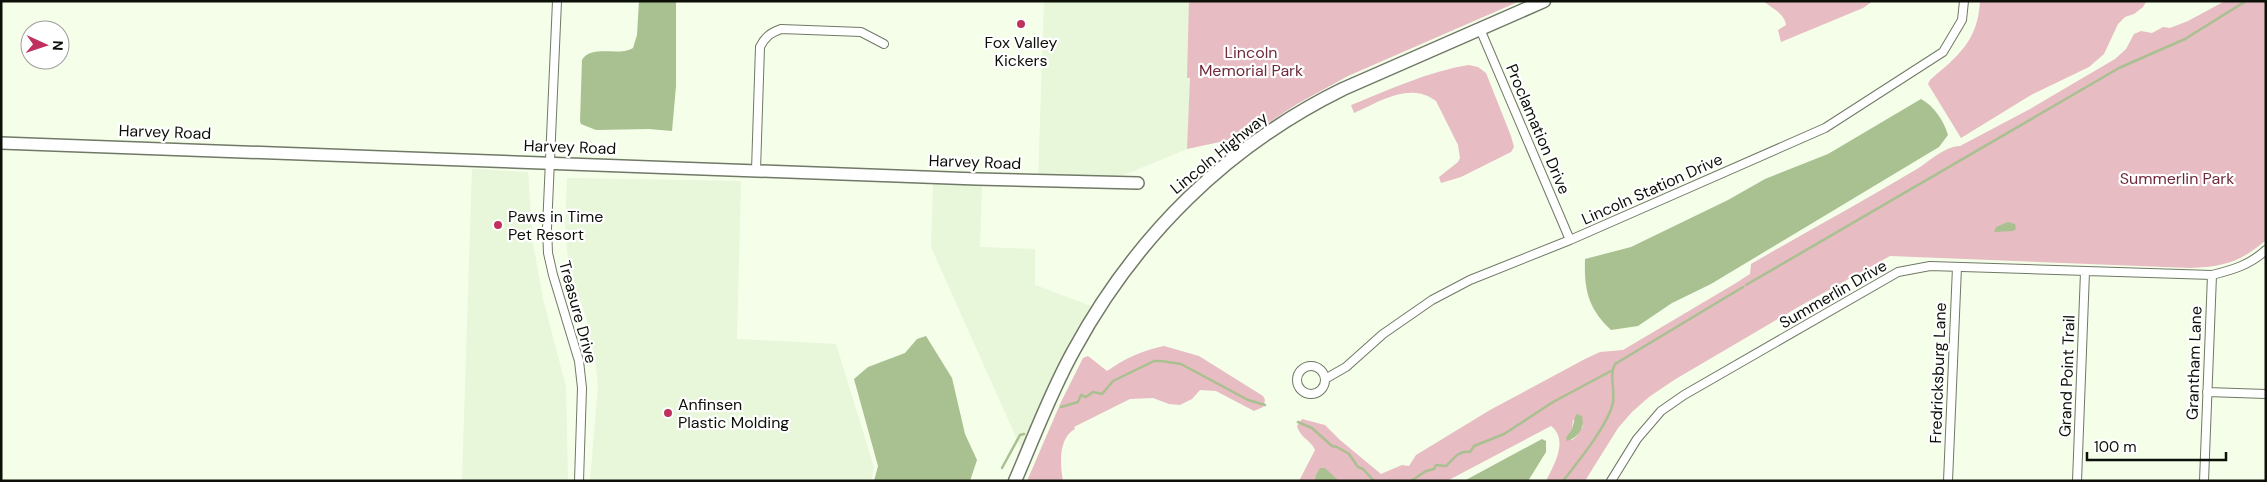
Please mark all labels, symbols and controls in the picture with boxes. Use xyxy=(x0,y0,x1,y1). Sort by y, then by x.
marker: Fox Valley Kickers xyxy=(1015,18,1027,30)
north arrow xyxy=(20,20,70,70)
place label: Fox Valley Kickers xyxy=(985,32,1058,71)
text: N xyxy=(49,40,67,51)
park label: Lincoln Memorial Park xyxy=(1199,42,1303,81)
street label: Proclamation Drive xyxy=(1501,61,1575,197)
street label: Lincoln Highway xyxy=(1166,107,1272,199)
street label: Harvey Road xyxy=(118,120,212,144)
street label: Harvey Road xyxy=(523,135,617,159)
street label: Lincoln Station Drive xyxy=(1578,148,1726,230)
street label: Harvey Road xyxy=(928,150,1022,174)
park label: Summerlin Park xyxy=(2120,168,2234,189)
place label: Paws in Time Pet Resort xyxy=(508,206,603,245)
marker: Paws in Time Pet Resort xyxy=(492,219,504,231)
street label: Summerlin Drive xyxy=(1775,255,1891,333)
street label: Treasure Drive xyxy=(554,258,602,366)
street label: Fredricksburg Lane xyxy=(1925,302,1951,444)
street label: Grantham Lane xyxy=(2182,306,2206,420)
street label: Grand Point Trail xyxy=(2054,315,2080,437)
place label: Anfinsen Plastic Molding xyxy=(678,394,789,433)
marker: Anfinsen Plastic Molding xyxy=(662,407,674,419)
scale bar xyxy=(2087,430,2226,462)
text: 100 m xyxy=(2094,437,2137,457)

